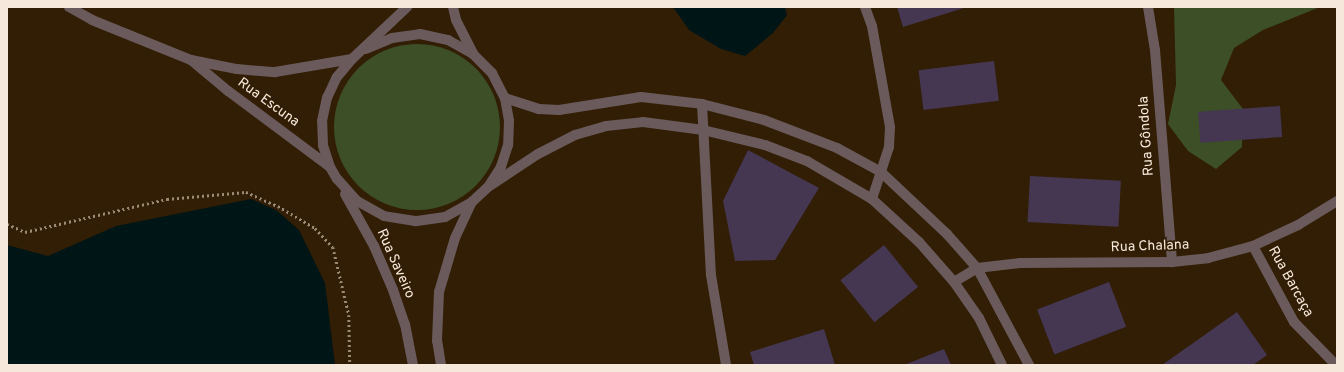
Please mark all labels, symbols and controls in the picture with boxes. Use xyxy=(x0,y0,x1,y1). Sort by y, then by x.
street label: Rua Escuna xyxy=(234,75,302,131)
street label: Rua Gôndola xyxy=(1136,95,1158,177)
street label: Rua Saveiro xyxy=(372,227,418,301)
street label: Rua Chalana xyxy=(1110,237,1190,257)
street label: Rua Barcaça xyxy=(1264,244,1316,320)

